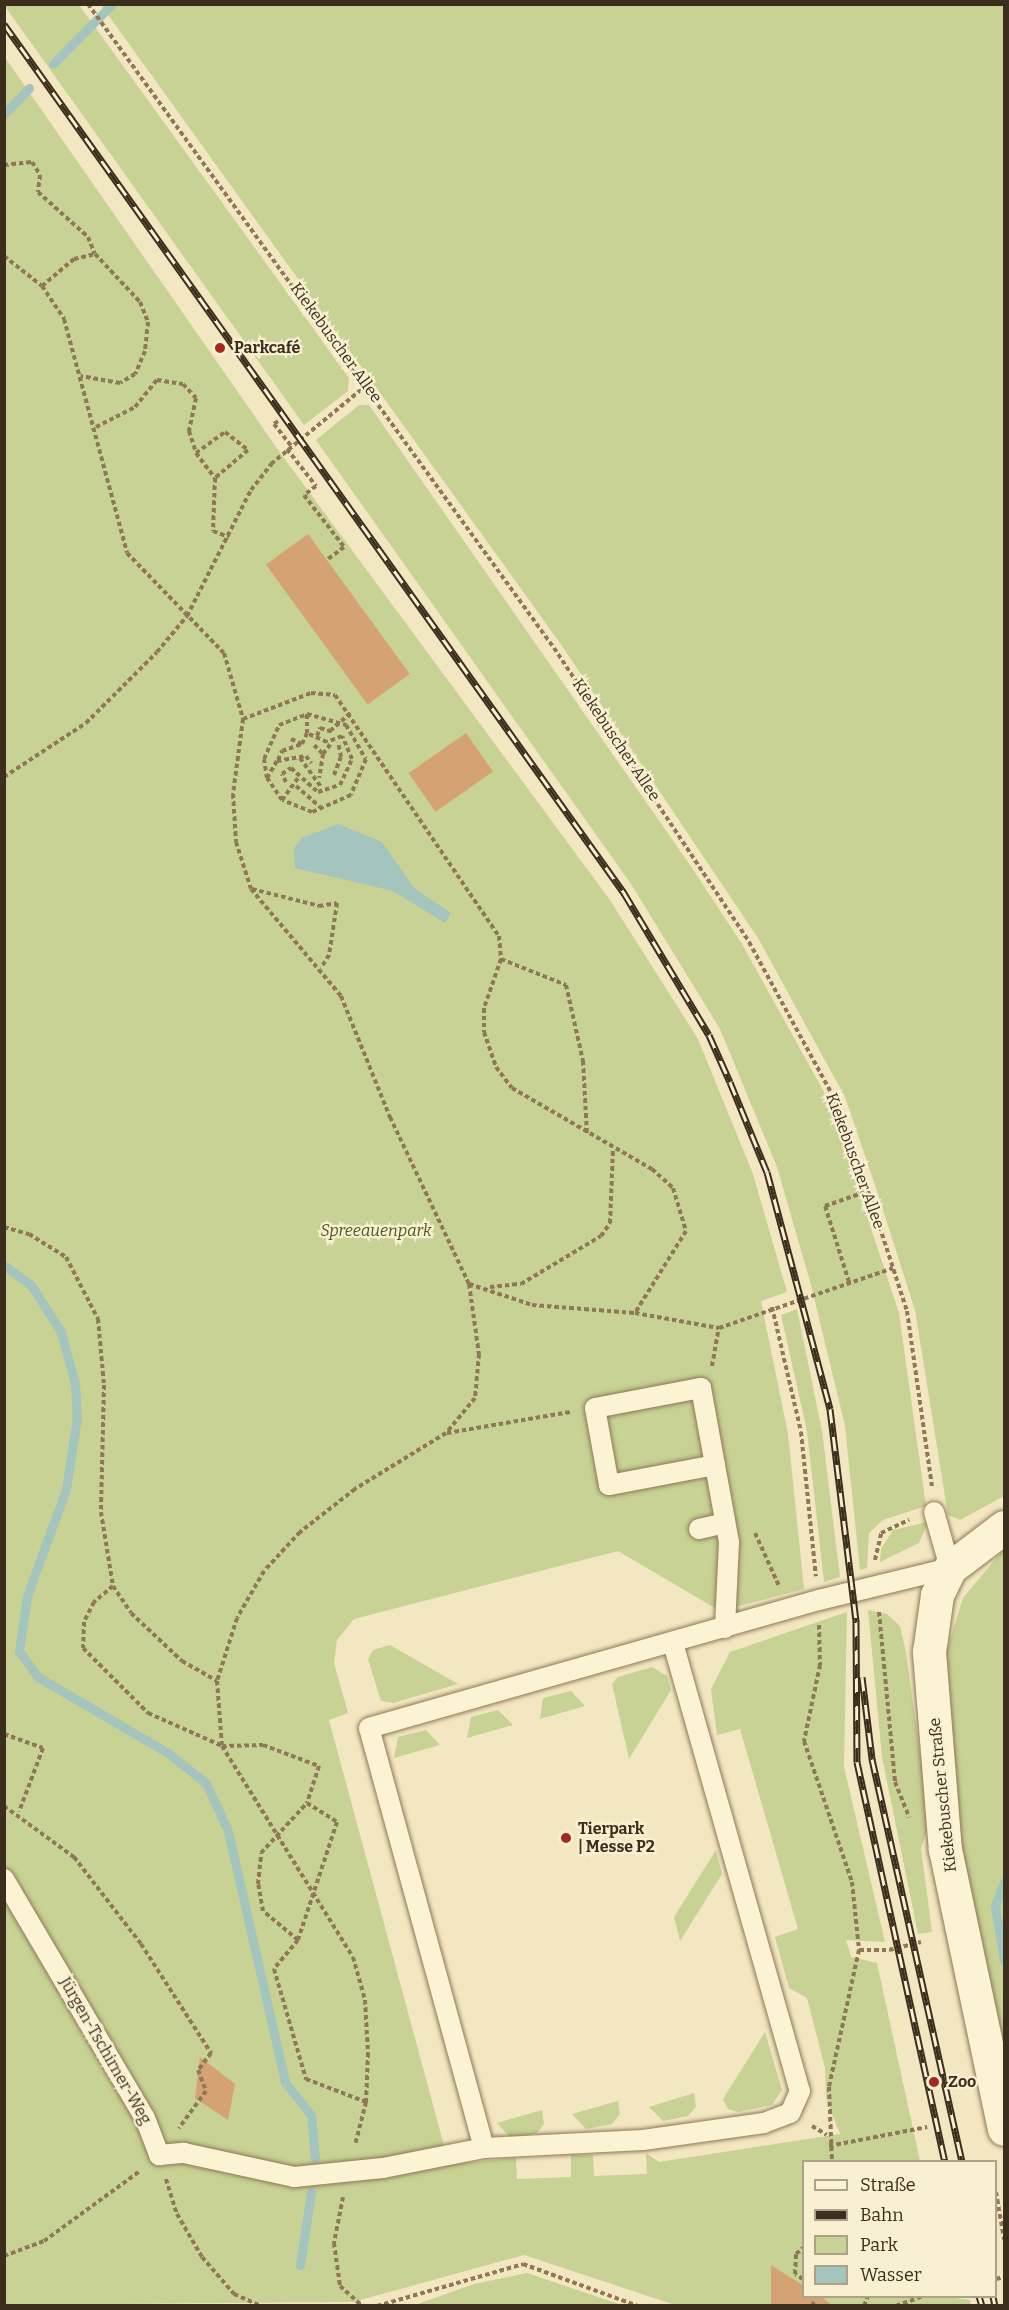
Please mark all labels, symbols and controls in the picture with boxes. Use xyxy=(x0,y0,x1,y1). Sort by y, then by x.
street label: Kiekebuscher Allee xyxy=(286,279,386,407)
place label: Parkcafé xyxy=(234,338,300,358)
marker: Parkcafé xyxy=(211,339,229,357)
street label: Kiekebuscher Allee xyxy=(568,675,664,805)
street label: Kiekebuscher Allee xyxy=(821,1090,889,1232)
park label: Spreeauenpark xyxy=(320,1221,432,1241)
street label: Kiekebuscher Straße xyxy=(925,1717,961,1873)
place label: Tierpark | Messe P2 xyxy=(578,1819,655,1857)
marker: Tierpark | Messe P2 xyxy=(559,1831,573,1845)
street label: Jürgen-Tschirner-Weg xyxy=(55,1974,155,2128)
place label: Zoo xyxy=(948,2072,976,2092)
marker: Zoo xyxy=(925,2073,943,2091)
legend xyxy=(802,2160,997,2298)
text: Straße xyxy=(860,2174,916,2196)
text: Bahn xyxy=(860,2204,904,2226)
text: Park xyxy=(860,2234,898,2256)
text: Wasser xyxy=(860,2264,922,2286)

